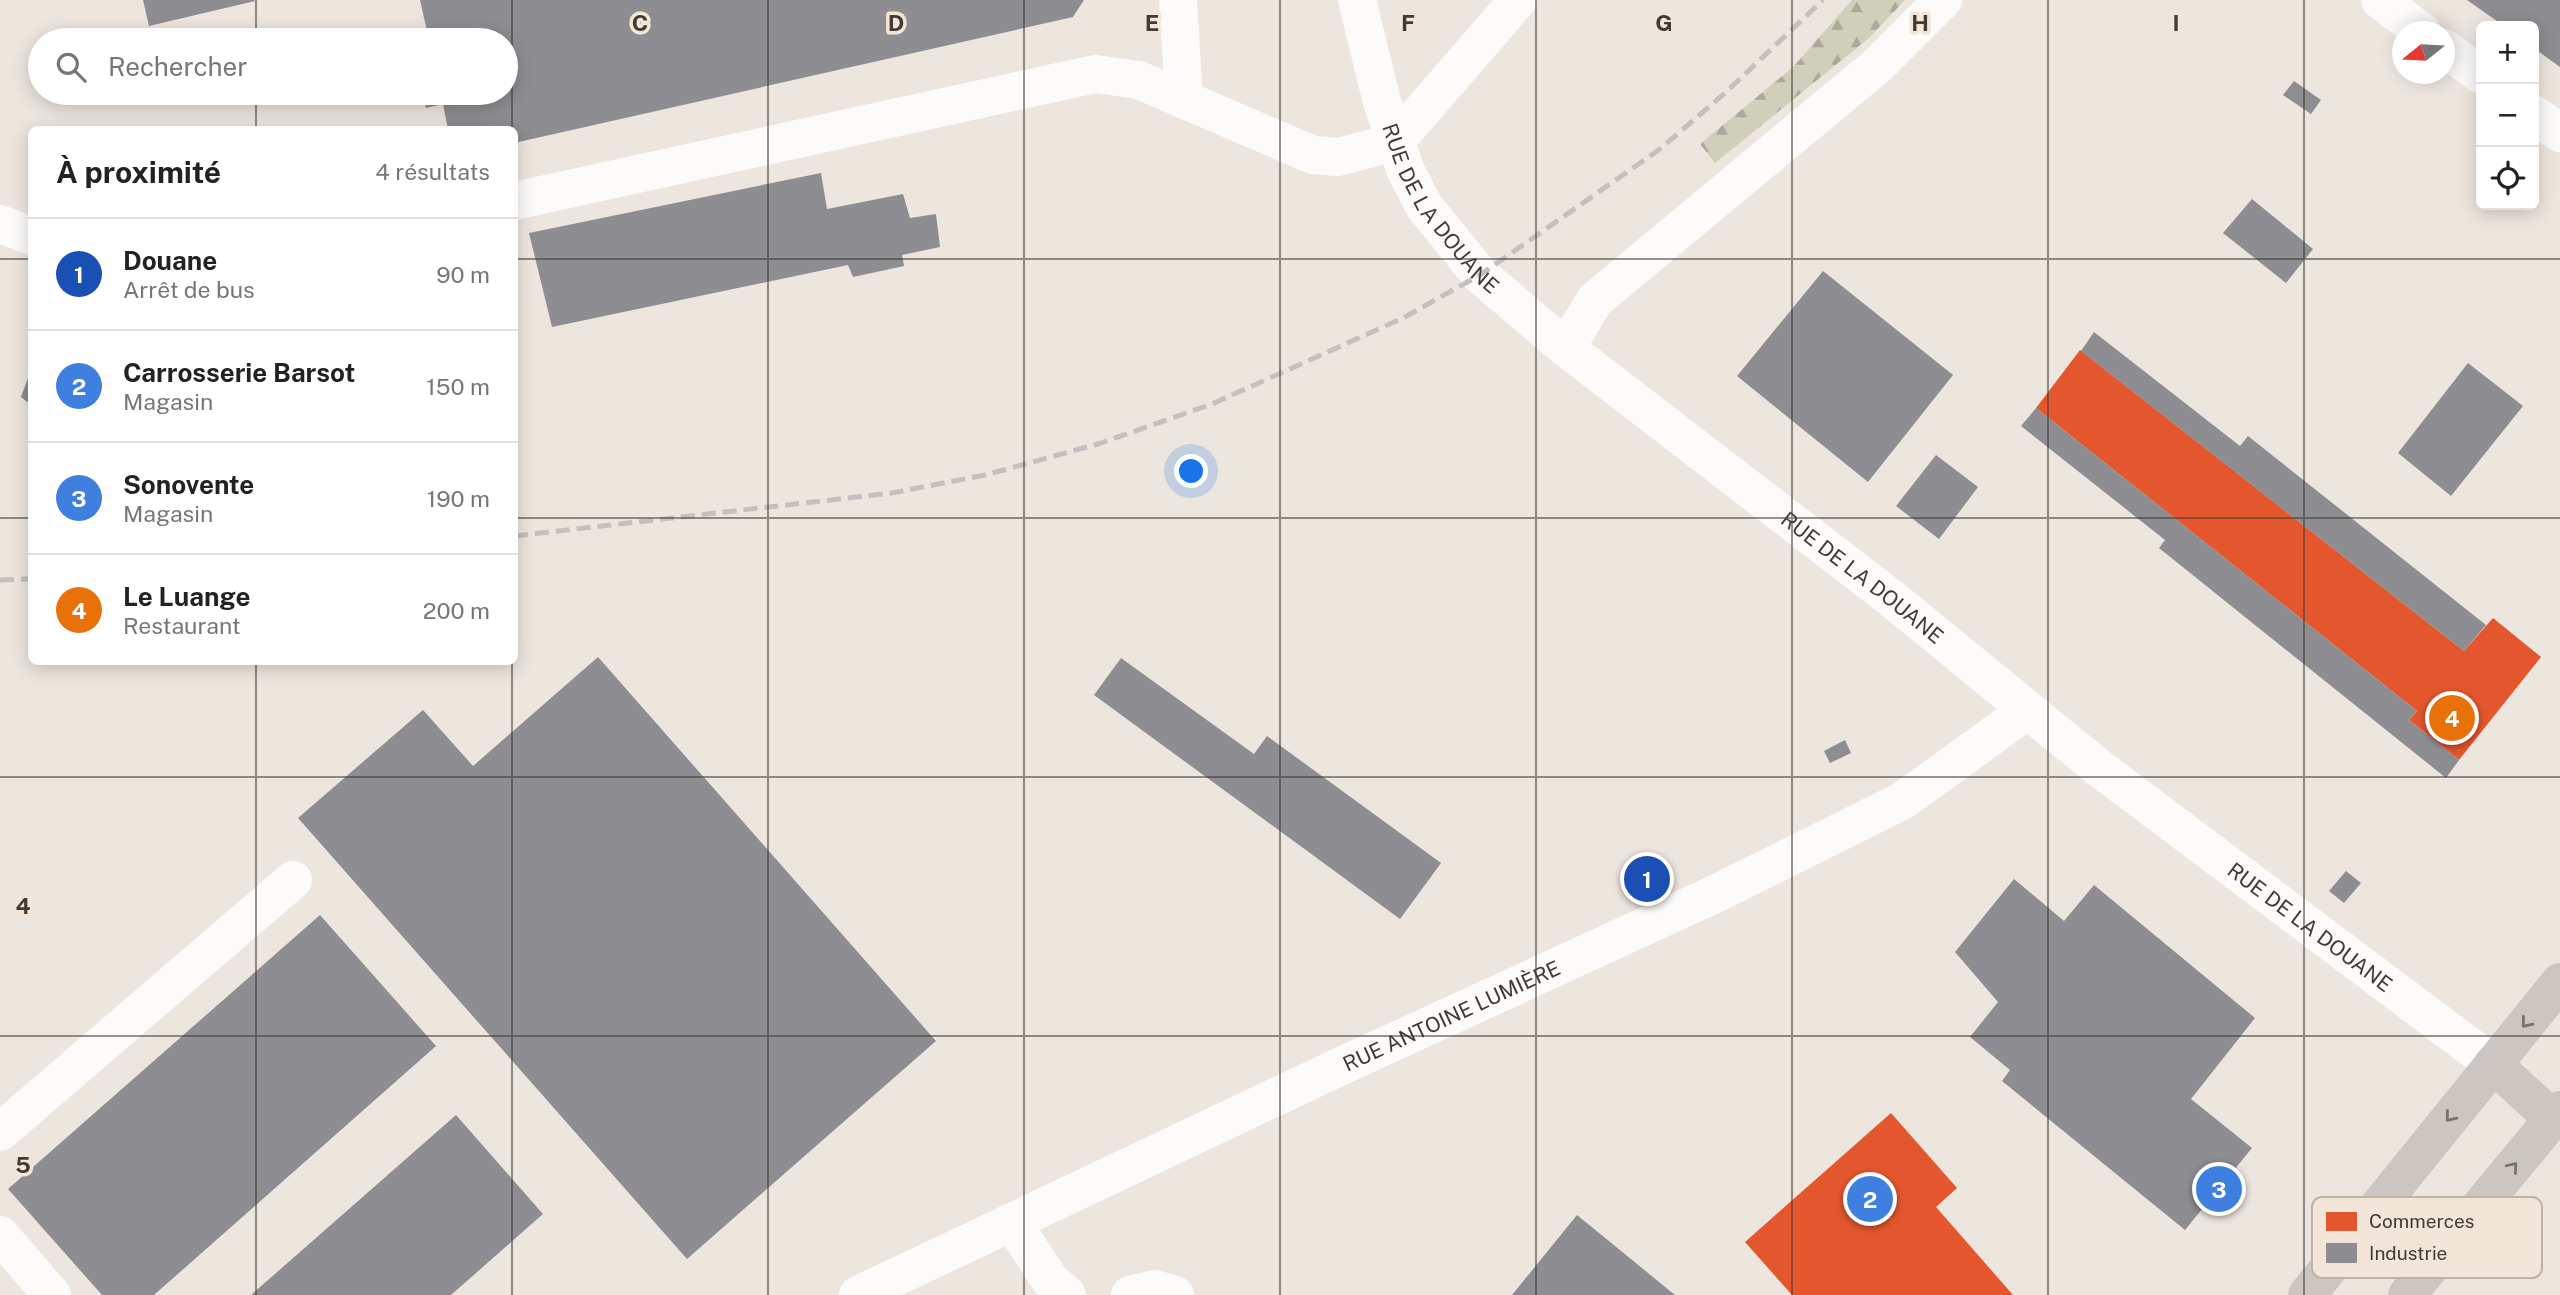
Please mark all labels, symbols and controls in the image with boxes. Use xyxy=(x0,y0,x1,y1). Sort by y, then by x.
text: C xyxy=(632,9,648,36)
text: D xyxy=(888,9,904,36)
text: E xyxy=(1145,9,1159,36)
text: F xyxy=(1401,9,1415,36)
text: G xyxy=(1655,9,1673,36)
text: H xyxy=(1911,9,1929,36)
text: I xyxy=(2172,9,2180,36)
north arrow xyxy=(2392,21,2455,84)
map controls xyxy=(2476,21,2539,210)
button: + xyxy=(2476,21,2539,84)
search box xyxy=(28,28,518,105)
icon: search xyxy=(52,48,90,86)
text: Rechercher xyxy=(108,51,247,82)
button: − xyxy=(2476,84,2539,147)
street label: RUE DE LA DOUANE xyxy=(1378,120,1504,298)
button: locate xyxy=(2476,147,2539,210)
text: À proximité xyxy=(56,154,221,190)
text: 4 résultats xyxy=(375,158,490,185)
text: Douane xyxy=(123,245,217,276)
text: 1 xyxy=(74,261,84,288)
text: 90 m xyxy=(436,261,490,288)
text: Arrêt de bus xyxy=(123,276,255,303)
text: Carrosserie Barsot xyxy=(123,357,355,388)
text: 2 xyxy=(72,373,86,400)
text: 150 m xyxy=(426,373,490,400)
text: Magasin xyxy=(123,388,213,415)
your location xyxy=(1174,454,1208,488)
text: Sonovente xyxy=(123,469,254,500)
text: 3 xyxy=(71,485,87,512)
text: 190 m xyxy=(427,485,490,512)
text: Magasin xyxy=(123,500,213,527)
street label: RUE DE LA DOUANE xyxy=(1777,506,1949,649)
text: Le Luange xyxy=(123,581,250,612)
text: 4 xyxy=(71,597,87,624)
text: 200 m xyxy=(423,597,490,624)
text: Restaurant xyxy=(123,612,241,639)
pin: 4 xyxy=(2429,692,2475,744)
pin: 1 xyxy=(1624,853,1670,905)
street label: RUE DE LA DOUANE xyxy=(2223,857,2397,997)
text: 4 xyxy=(15,892,31,919)
street label: RUE ANTOINE LUMIÈRE xyxy=(1339,955,1564,1076)
one-way arrow xyxy=(2522,1016,2535,1028)
one-way arrow xyxy=(2446,1109,2458,1122)
text: 5 xyxy=(15,1151,31,1178)
one-way arrow xyxy=(2505,1162,2517,1175)
pin: 3 xyxy=(2196,1163,2242,1215)
pin: 2 xyxy=(1847,1173,1893,1225)
legend xyxy=(2312,1197,2542,1278)
text: Commerces xyxy=(2369,1210,2474,1232)
text: Industrie xyxy=(2369,1242,2447,1264)

